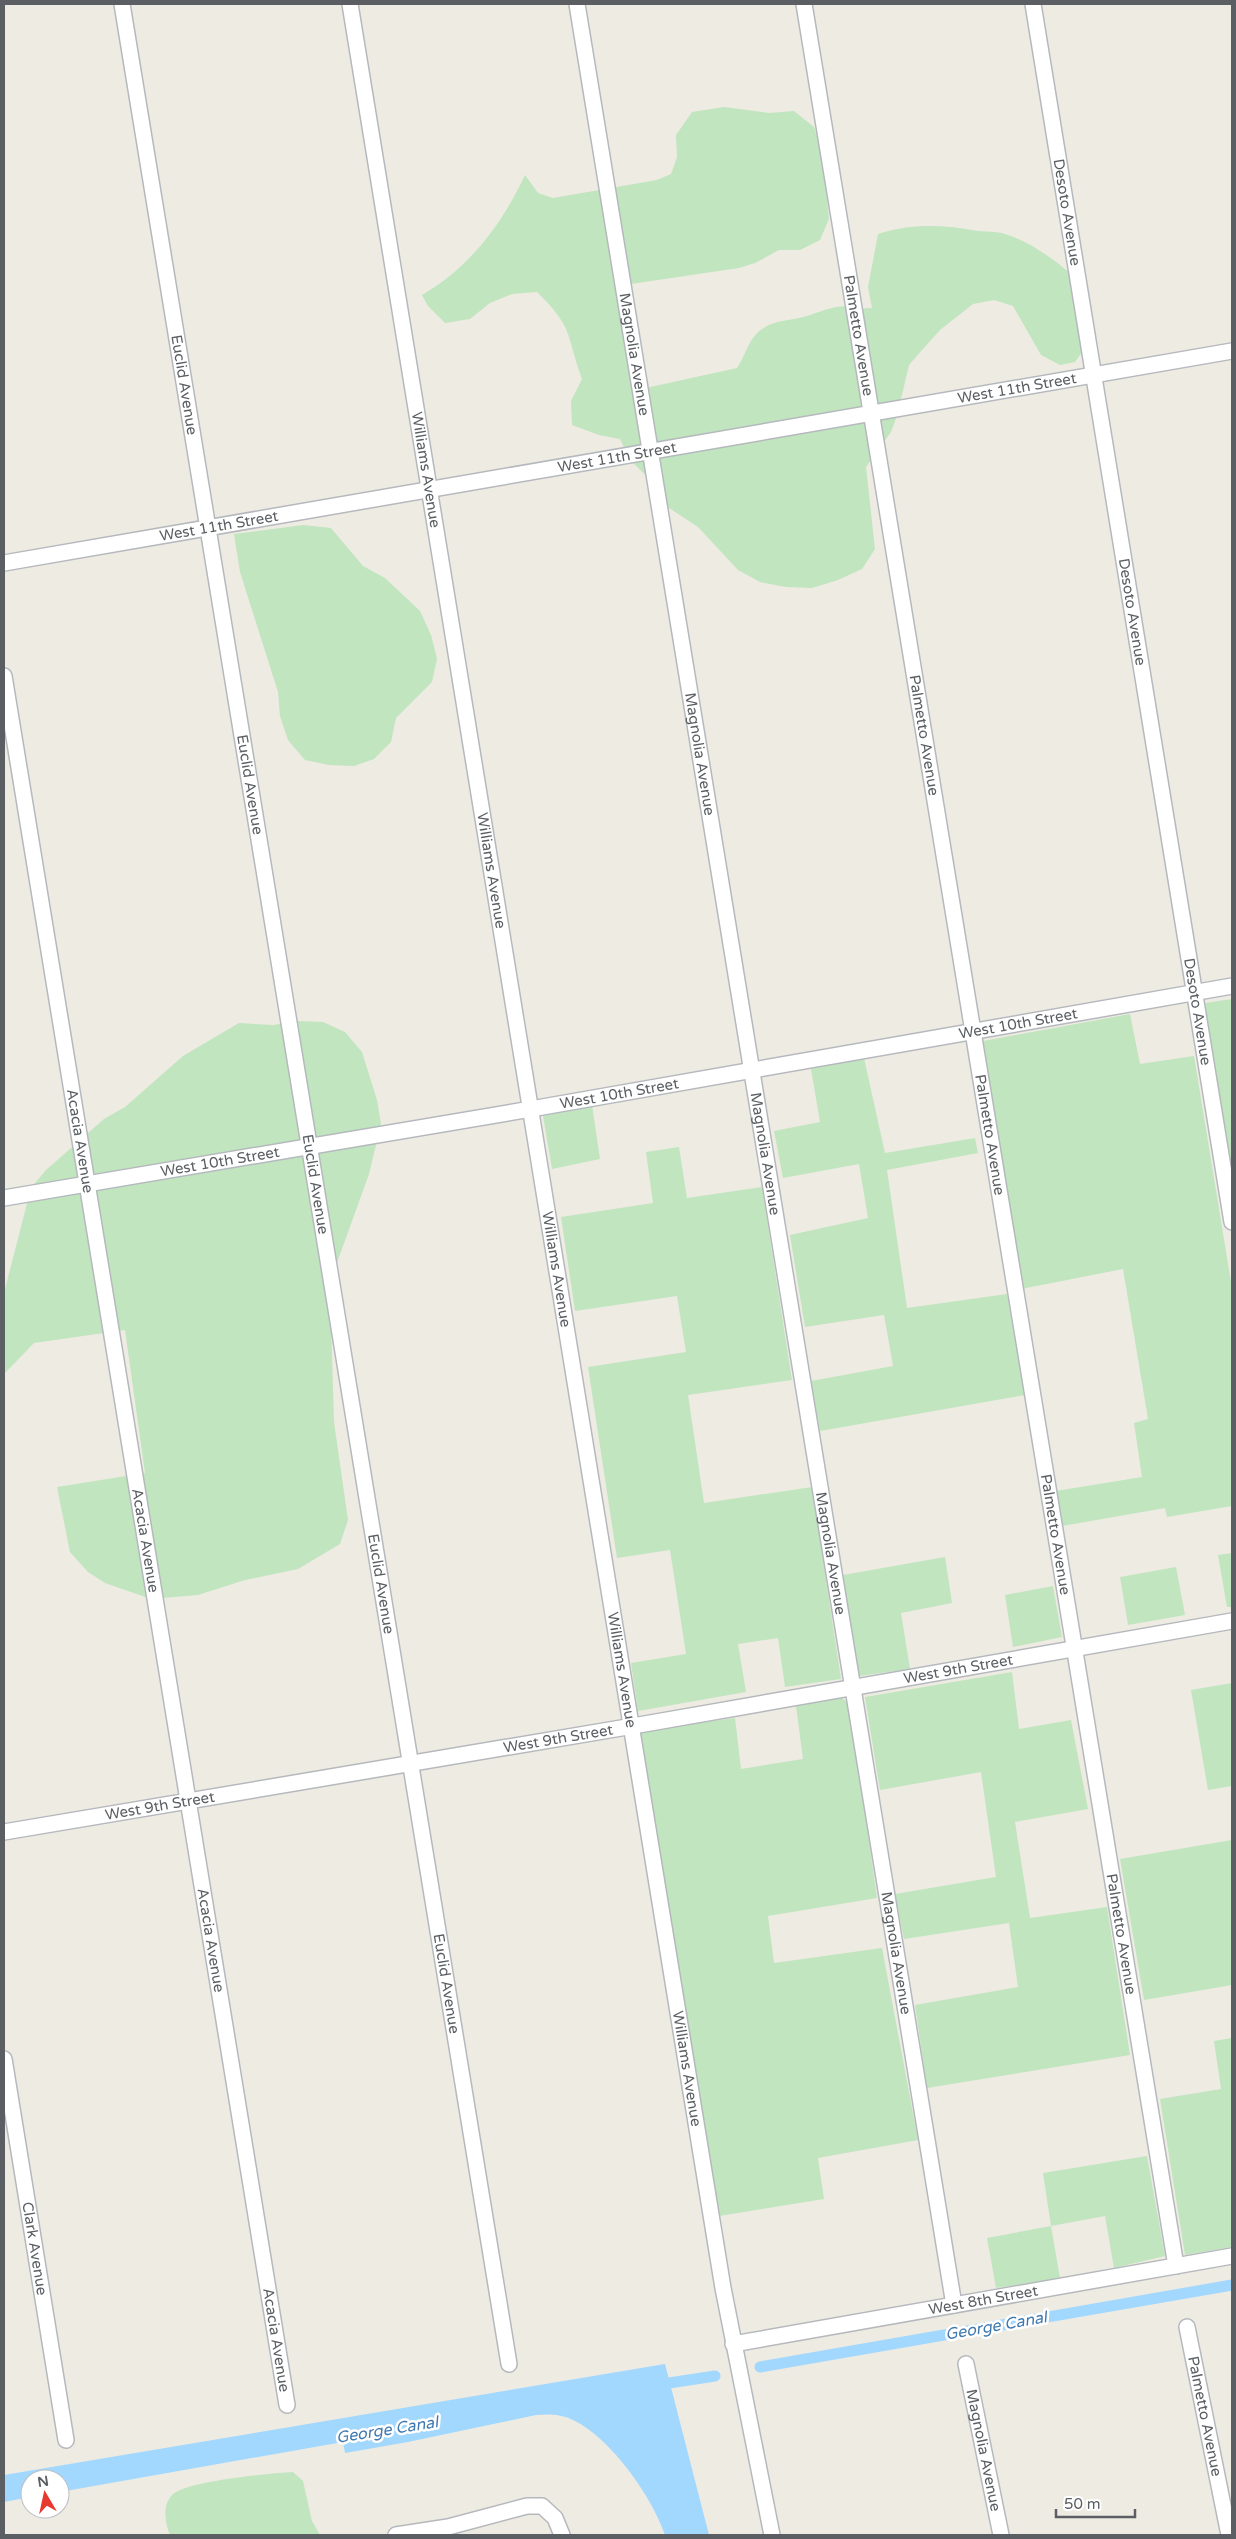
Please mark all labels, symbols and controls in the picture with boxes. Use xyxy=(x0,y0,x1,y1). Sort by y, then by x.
street label: Desoto Avenue xyxy=(1049,157,1085,267)
street label: Palmetto Avenue xyxy=(840,274,877,397)
street label: Magnolia Avenue xyxy=(615,292,653,417)
street label: Euclid Avenue xyxy=(167,334,202,436)
street label: West 11th Street xyxy=(956,369,1078,407)
street label: Williams Avenue xyxy=(408,411,444,529)
street label: West 11th Street xyxy=(556,438,678,476)
street label: West 11th Street xyxy=(158,507,280,545)
street label: Desoto Avenue xyxy=(1115,557,1150,667)
street label: Palmetto Avenue xyxy=(905,673,943,797)
street label: Magnolia Avenue xyxy=(681,691,719,817)
street label: Euclid Avenue xyxy=(233,733,267,836)
street label: Williams Avenue xyxy=(473,811,510,930)
street label: Desoto Avenue xyxy=(1180,957,1215,1066)
street label: West 10th Street xyxy=(957,1004,1079,1043)
street label: Palmetto Avenue xyxy=(971,1073,1009,1197)
street label: West 10th Street xyxy=(558,1074,680,1113)
street label: Acacia Avenue xyxy=(63,1087,97,1194)
street label: Magnolia Avenue xyxy=(746,1091,784,1216)
street label: Euclid Avenue xyxy=(298,1133,333,1236)
street label: West 10th Street xyxy=(159,1143,281,1180)
street label: Williams Avenue xyxy=(538,1210,575,1328)
street label: Palmetto Avenue xyxy=(1037,1473,1074,1596)
street label: Acacia Avenue xyxy=(128,1487,163,1594)
street label: Magnolia Avenue xyxy=(812,1491,850,1616)
street label: Euclid Avenue xyxy=(364,1533,398,1635)
street label: Williams Avenue xyxy=(604,1611,640,1729)
street label: West 9th Street xyxy=(902,1651,1015,1687)
street label: West 9th Street xyxy=(502,1720,615,1757)
street label: West 9th Street xyxy=(104,1788,216,1824)
street label: Palmetto Avenue xyxy=(1103,1872,1140,1996)
street label: Acacia Avenue xyxy=(194,1887,228,1994)
street label: Magnolia Avenue xyxy=(877,1890,915,2016)
street label: Euclid Avenue xyxy=(430,1932,464,2035)
street label: Williams Avenue xyxy=(669,2009,705,2128)
street label: Clark Avenue xyxy=(18,2201,51,2296)
street label: West 8th Street xyxy=(927,2281,1040,2318)
street label: Acacia Avenue xyxy=(259,2286,294,2393)
water label: George Canal xyxy=(944,2307,1050,2345)
street label: Palmetto Avenue xyxy=(1184,2354,1226,2478)
street label: Magnolia Avenue xyxy=(962,2388,1005,2513)
water label: George Canal xyxy=(335,2412,441,2448)
north arrow xyxy=(20,2469,70,2519)
text: N xyxy=(36,2472,50,2491)
scale bar xyxy=(1056,2486,1135,2518)
text: 50 m xyxy=(1064,2495,1101,2513)

